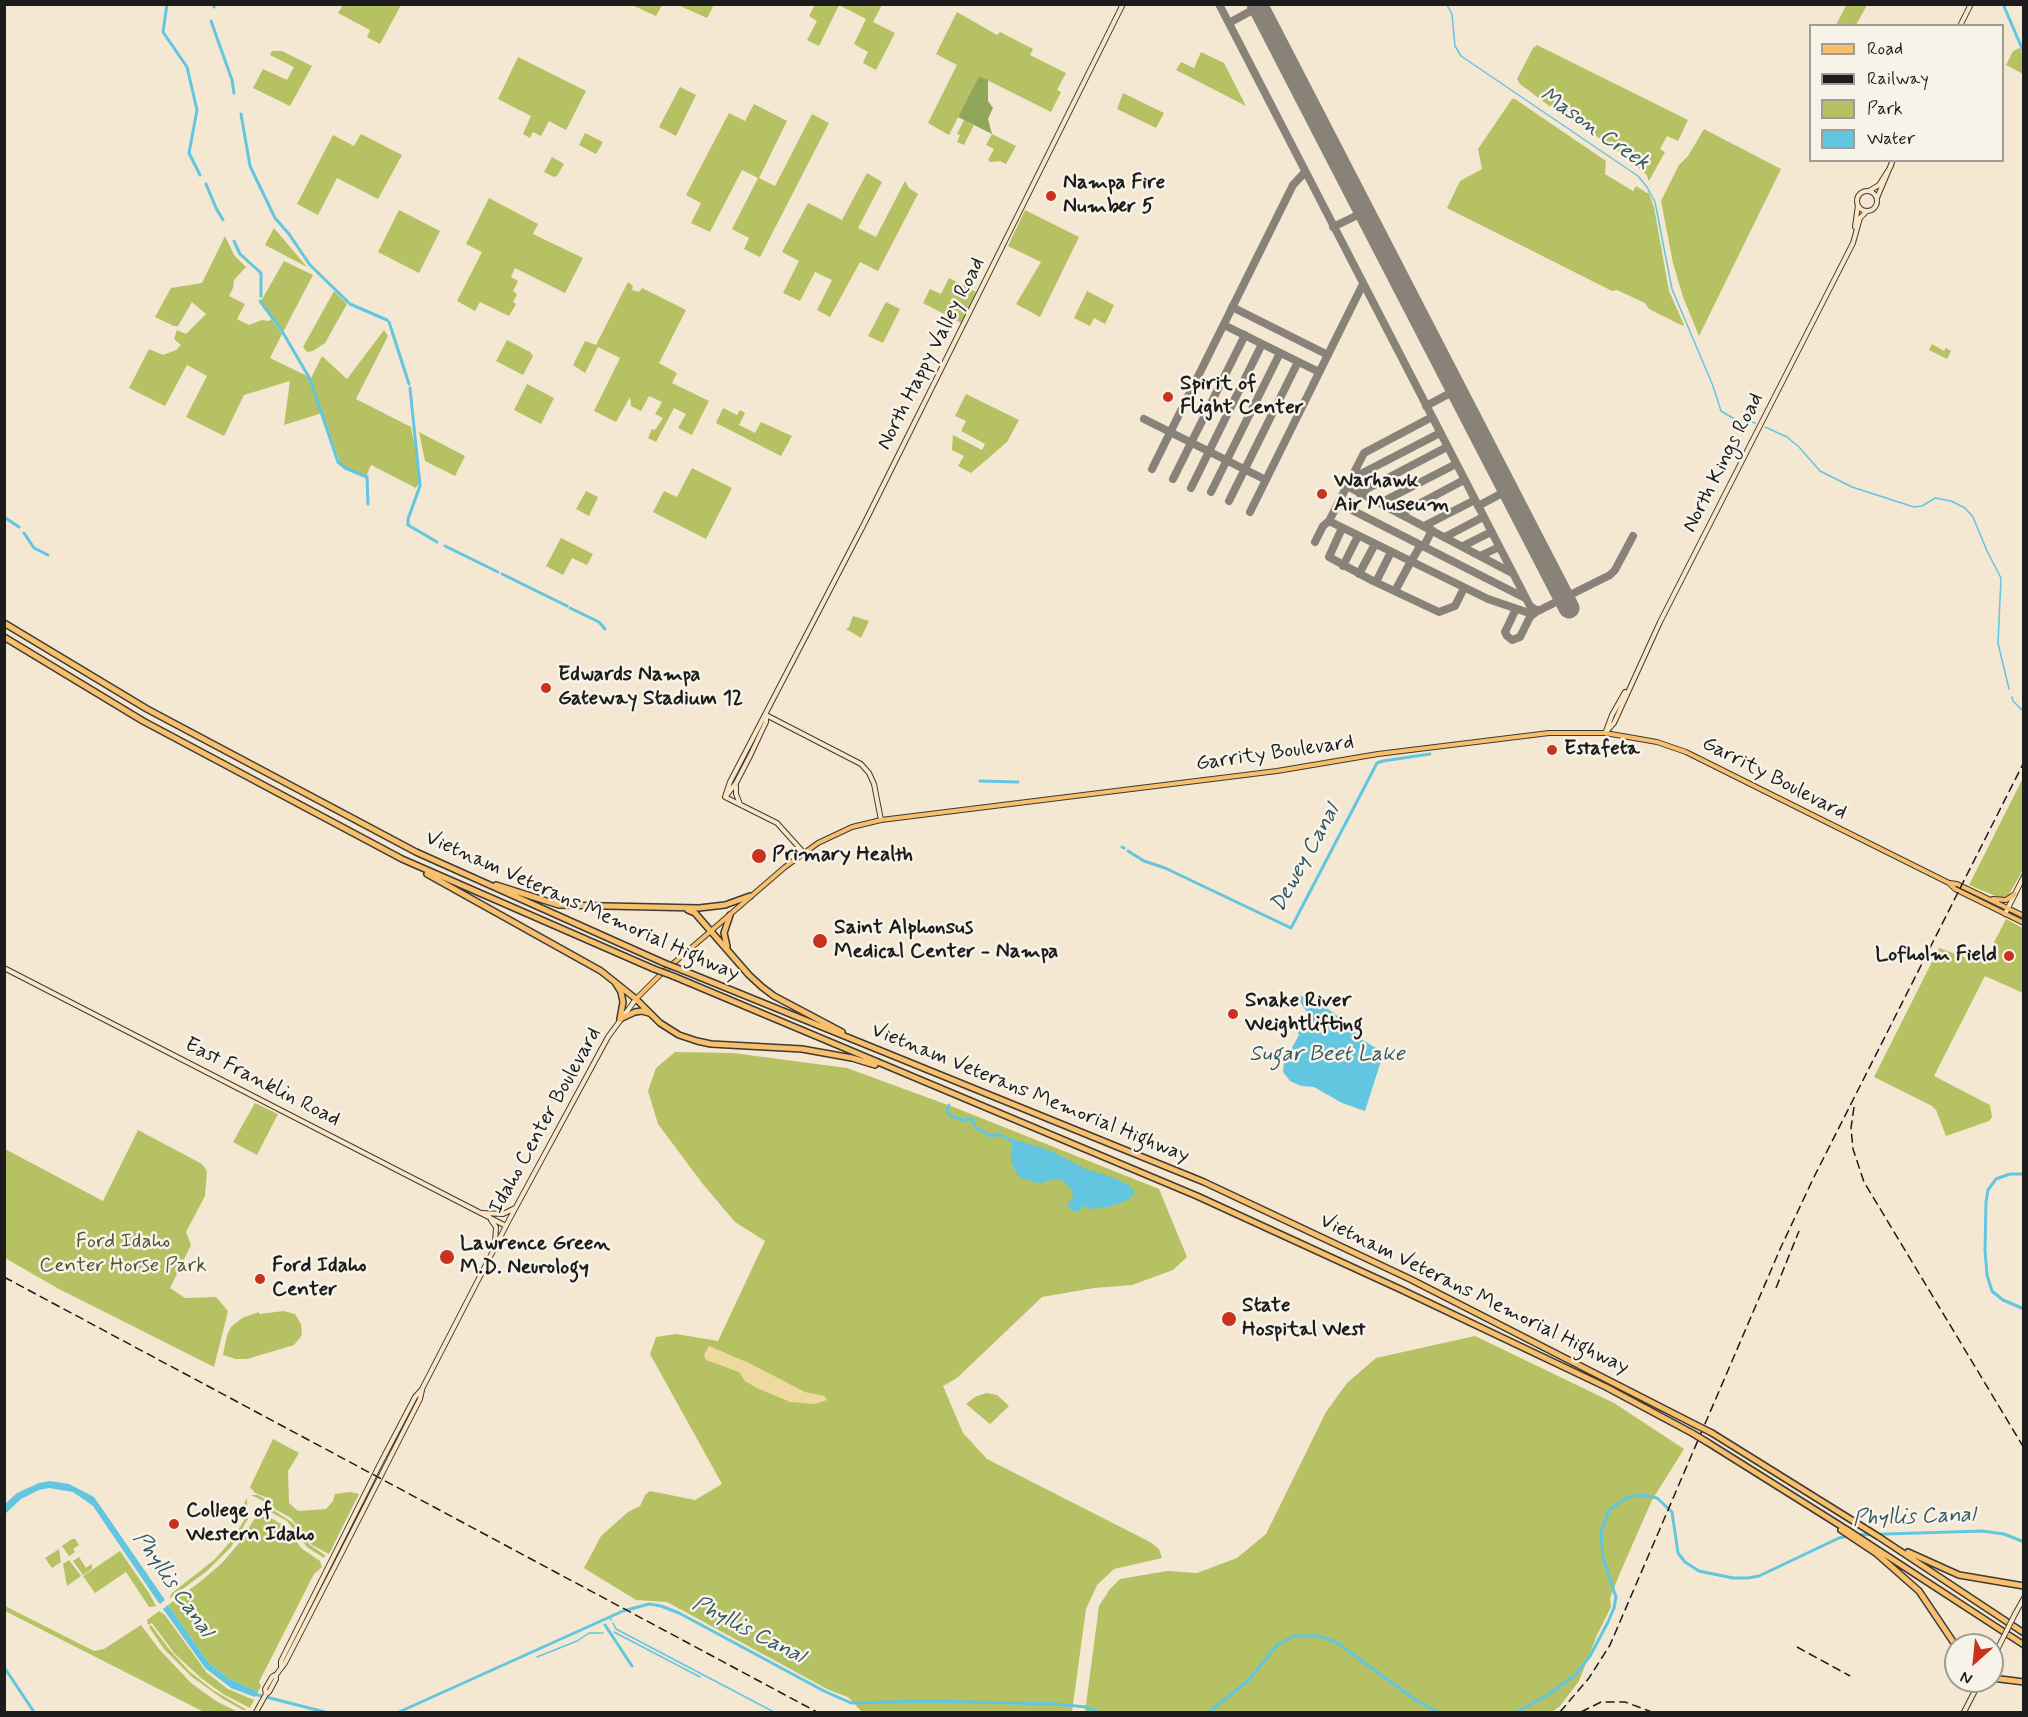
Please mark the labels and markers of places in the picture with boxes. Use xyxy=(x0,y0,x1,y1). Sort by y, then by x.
place label: Nampa Fire Number 5 xyxy=(1063,171,1165,221)
marker: Nampa Fire Number 5 xyxy=(1044,189,1058,203)
place label: Spirit of Flight Center xyxy=(1180,372,1304,422)
marker: Spirit of Flight Center xyxy=(1161,390,1175,404)
place label: Warhawk Air Museum xyxy=(1334,469,1449,519)
marker: Warhawk Air Museum xyxy=(1315,487,1329,501)
place label: Edwards Nampa Gateway Stadium 12 xyxy=(558,663,743,713)
marker: Edwards Nampa Gateway Stadium 12 xyxy=(539,681,553,695)
place label: Estafeta xyxy=(1564,737,1640,763)
marker: Estafeta xyxy=(1545,743,1559,757)
place label: Primary Health xyxy=(772,843,913,869)
marker: Primary Health xyxy=(750,847,768,865)
place label: Saint Alphonsus Medical Center - Nampa xyxy=(834,916,1058,966)
marker: Saint Alphonsus Medical Center - Nampa xyxy=(811,932,829,950)
place label: Lofholm Field xyxy=(1875,943,1997,969)
marker: Lofholm Field xyxy=(2002,949,2016,963)
place label: Snake River Weightlifting xyxy=(1245,989,1363,1039)
marker: Snake River Weightlifting xyxy=(1226,1007,1240,1021)
place label: Lawrence Green M.D. Neurology xyxy=(460,1232,610,1282)
marker: Lawrence Green M.D. Neurology xyxy=(438,1248,456,1266)
place label: Ford Idaho Center xyxy=(272,1254,366,1304)
marker: Ford Idaho Center xyxy=(253,1272,267,1286)
place label: State Hospital West xyxy=(1242,1294,1366,1344)
marker: State Hospital West xyxy=(1220,1310,1238,1328)
place label: College of Western Idaho xyxy=(186,1499,314,1549)
marker: College of Western Idaho xyxy=(167,1517,181,1531)

